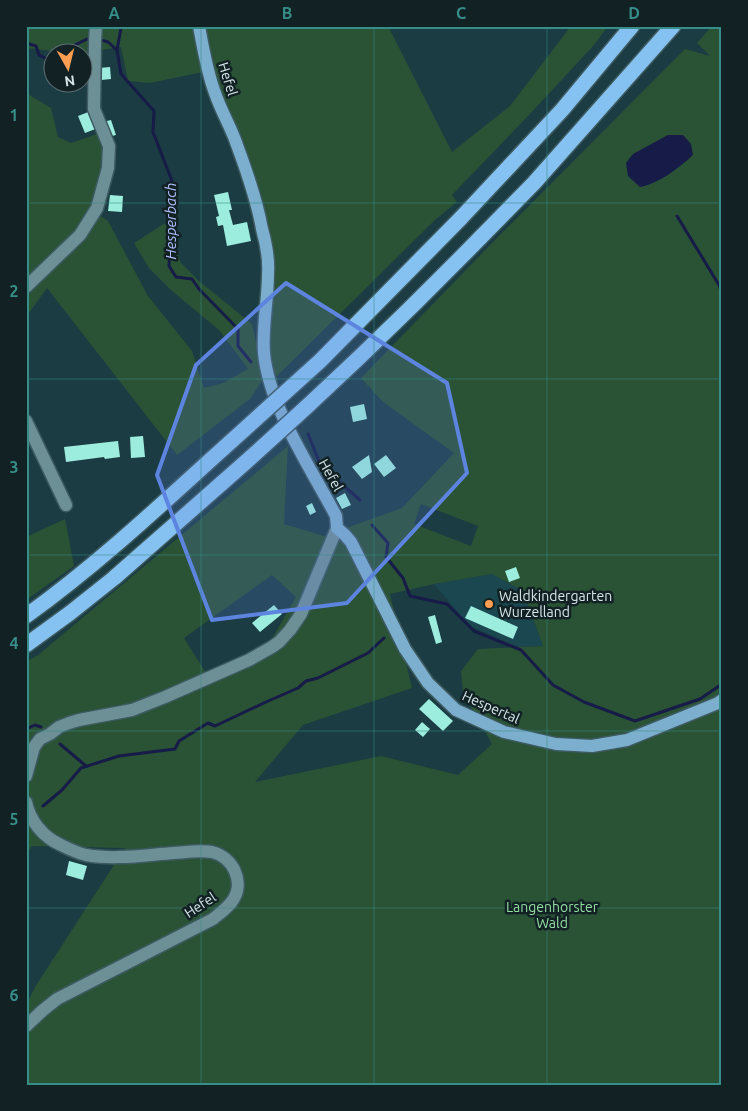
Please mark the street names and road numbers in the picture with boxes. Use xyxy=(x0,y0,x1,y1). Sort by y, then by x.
street label: Hefel xyxy=(215,60,241,98)
street label: Hefel xyxy=(316,456,346,494)
street label: Hespertal xyxy=(460,687,522,727)
street label: Hefel xyxy=(181,889,219,921)

